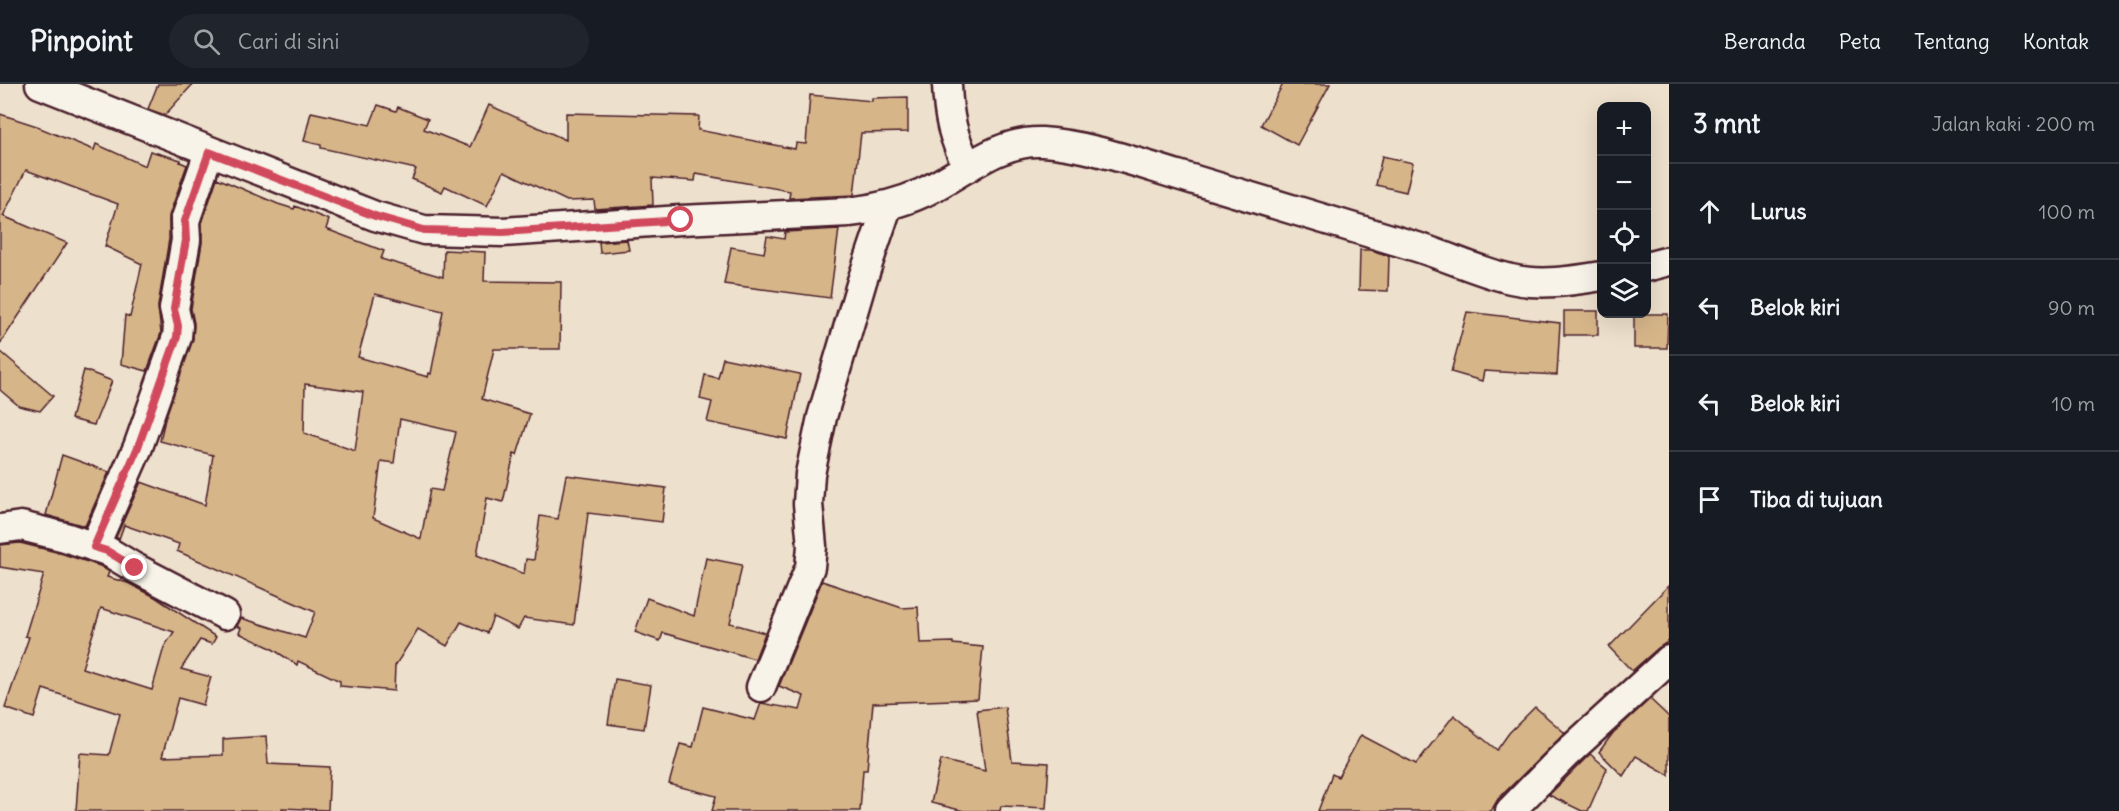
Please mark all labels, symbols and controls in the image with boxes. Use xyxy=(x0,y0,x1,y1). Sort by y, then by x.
search box xyxy=(169,14,589,68)
text: Pinpoint xyxy=(30,23,133,59)
icon: search xyxy=(190,25,223,58)
text: Cari di sini xyxy=(238,27,339,55)
text: Beranda xyxy=(1724,28,1806,55)
text: Peta xyxy=(1839,28,1881,55)
text: Tentang xyxy=(1914,28,1990,55)
text: Kontak xyxy=(2023,28,2089,55)
map controls xyxy=(1597,102,1651,318)
button: + xyxy=(1597,102,1651,156)
text: 3 mnt xyxy=(1693,107,1760,140)
text: Jalan kaki · 200 m xyxy=(1932,111,2095,136)
button: − xyxy=(1597,156,1651,210)
icon: ahead xyxy=(1693,195,1726,228)
text: Lurus xyxy=(1750,197,1806,225)
text: 100 m xyxy=(2038,199,2095,224)
route start xyxy=(667,206,693,232)
button: locate xyxy=(1597,210,1651,264)
button: layers xyxy=(1597,264,1651,318)
icon: left xyxy=(1693,291,1726,324)
text: Belok kiri xyxy=(1750,293,1840,321)
text: 90 m xyxy=(2048,295,2095,320)
icon: left xyxy=(1693,387,1726,420)
text: Belok kiri xyxy=(1750,389,1840,417)
text: 10 m xyxy=(2052,391,2095,416)
icon: arrive xyxy=(1693,483,1726,516)
text: Tiba di tujuan xyxy=(1750,485,1883,513)
route end xyxy=(121,554,147,580)

